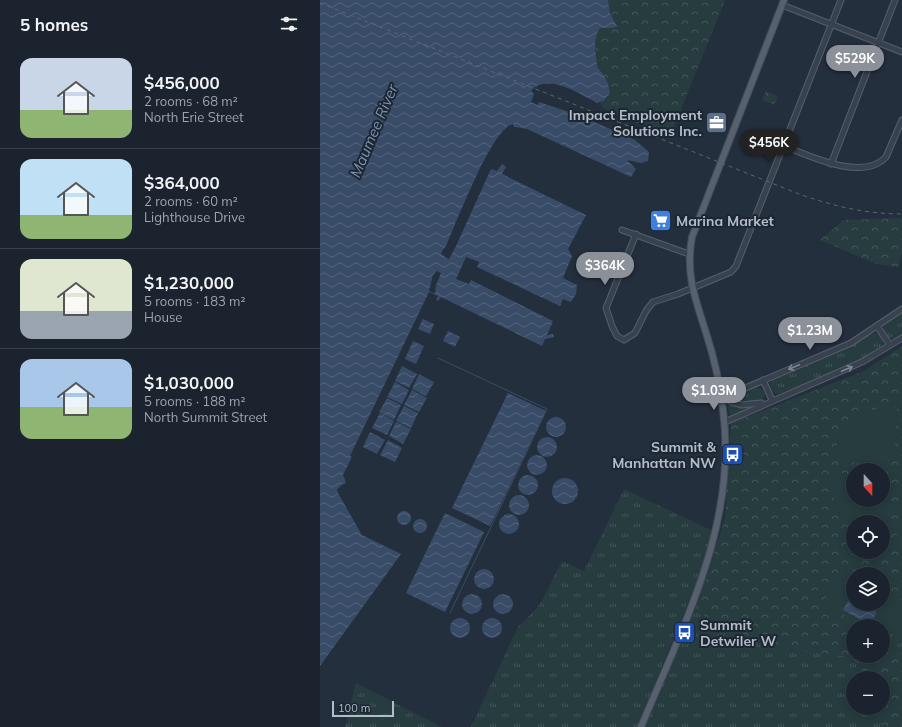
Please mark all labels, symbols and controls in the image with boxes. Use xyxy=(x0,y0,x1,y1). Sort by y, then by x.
icon: filters xyxy=(278,13,300,35)
text: 5 homes xyxy=(20,14,88,35)
pin: $529K xyxy=(827,45,883,79)
text: $529K xyxy=(835,50,875,66)
text: $456,000 xyxy=(144,72,220,93)
icon: home xyxy=(52,74,100,122)
water label: Maumee River xyxy=(345,81,402,180)
text: 2 rooms · 68 m² xyxy=(144,93,238,109)
place label: Impact Employment Solutions Inc. xyxy=(569,106,703,140)
text: North Erie Street xyxy=(144,109,244,125)
office icon: Impact Employment Solutions Inc. xyxy=(704,110,730,136)
pin: $456K xyxy=(741,129,797,163)
text: $456K xyxy=(749,134,789,150)
text: $364,000 xyxy=(144,172,220,193)
icon: home xyxy=(52,175,100,223)
text: 2 rooms · 60 m² xyxy=(144,193,238,209)
supermarket icon: Marina Market xyxy=(647,208,673,234)
text: Lighthouse Drive xyxy=(144,209,245,225)
place label: Marina Market xyxy=(676,212,775,230)
pin: $364K xyxy=(577,252,633,286)
text: $364K xyxy=(585,257,625,273)
text: $1,230,000 xyxy=(144,272,234,293)
icon: home xyxy=(52,275,100,323)
text: 5 rooms · 183 m² xyxy=(144,293,245,309)
text: House xyxy=(144,309,182,325)
pin: $1.23M xyxy=(777,317,843,351)
text: $1.23M xyxy=(787,322,833,338)
one-way arrow xyxy=(789,364,801,371)
one-way arrow xyxy=(840,365,852,372)
text: $1,030,000 xyxy=(144,372,234,393)
icon: home xyxy=(52,375,100,423)
pin: $1.03M xyxy=(681,377,747,411)
text: $1.03M xyxy=(691,382,737,398)
text: 5 rooms · 188 m² xyxy=(144,393,245,409)
text: North Summit Street xyxy=(144,409,267,425)
place label: Summit & Manhattan NW xyxy=(612,438,716,472)
bus stop icon: Summit & Manhattan NW xyxy=(719,442,745,468)
north arrow xyxy=(846,463,890,507)
map controls xyxy=(846,463,890,715)
button: locate xyxy=(846,515,890,559)
button: layers xyxy=(846,567,890,611)
place label: Summit Detwiler W xyxy=(700,616,776,650)
button: + xyxy=(846,619,890,663)
bus stop icon: Summit Detwiler W xyxy=(672,620,698,646)
button: − xyxy=(846,671,890,715)
scale bar xyxy=(332,699,394,718)
text: 100 m xyxy=(338,701,370,715)

